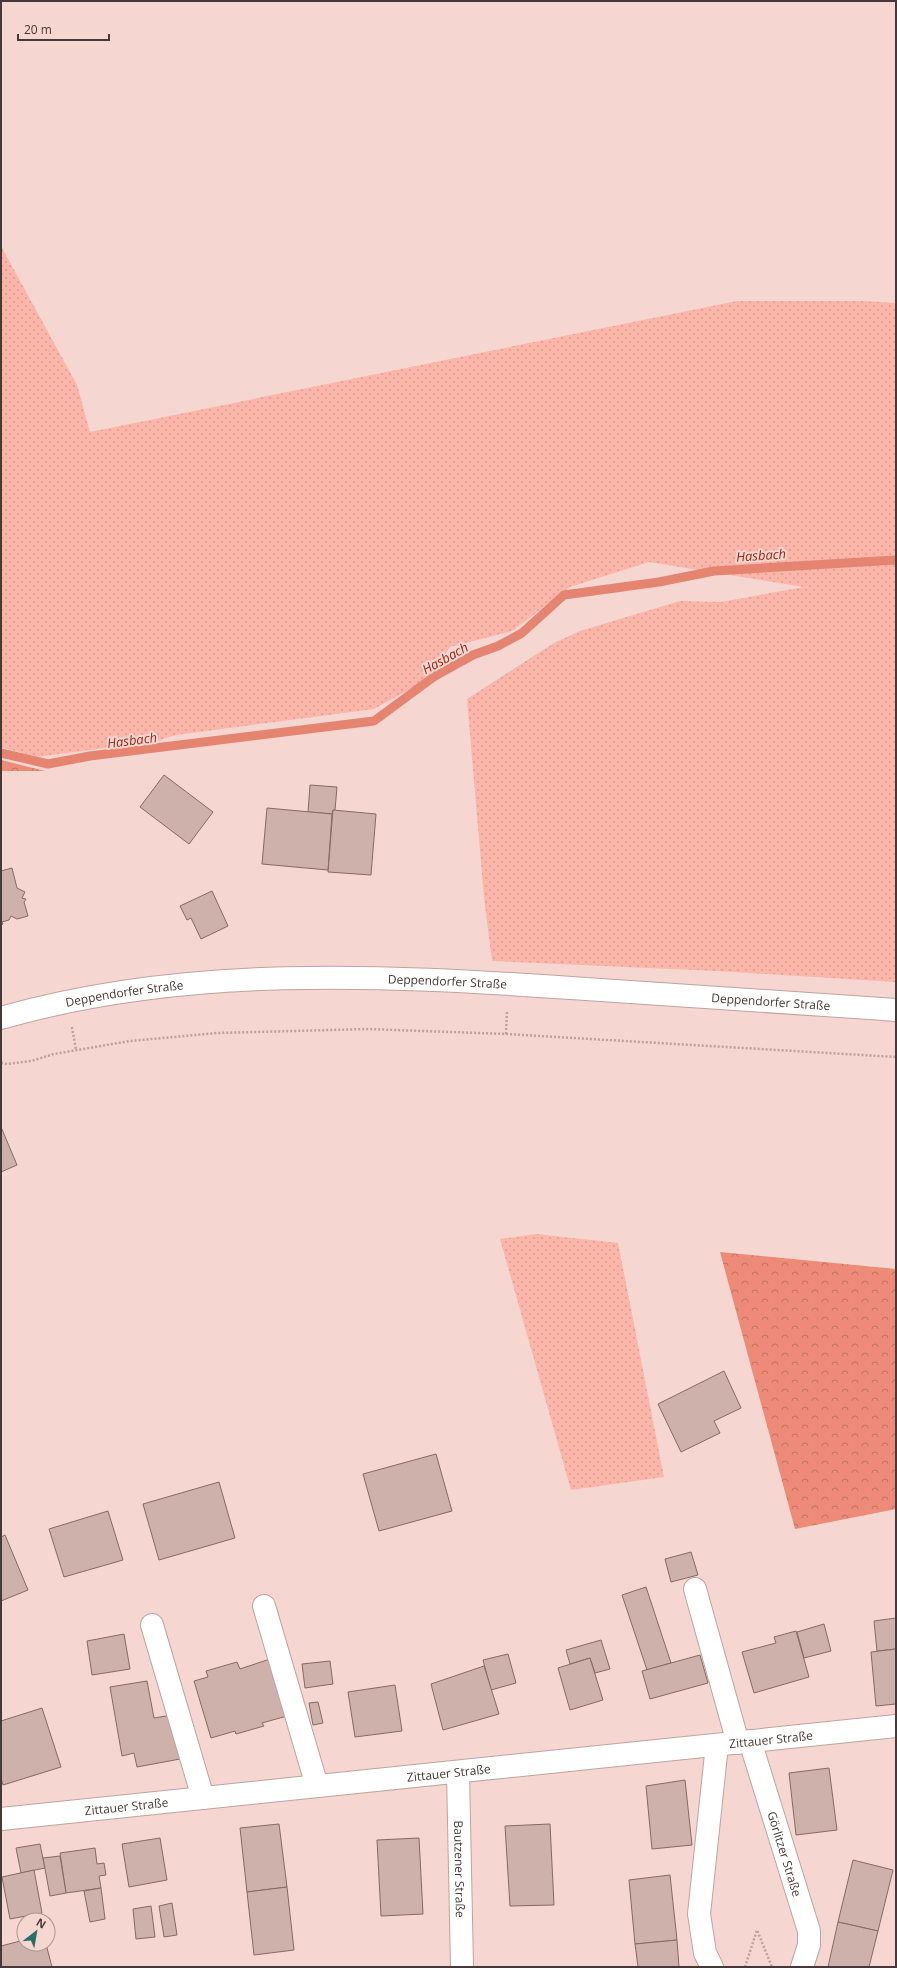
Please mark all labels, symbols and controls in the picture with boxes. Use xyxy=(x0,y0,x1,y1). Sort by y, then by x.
scale bar xyxy=(18,16,109,42)
text: 20 m xyxy=(24,21,52,38)
water label: Hasbach xyxy=(735,544,787,566)
water label: Hasbach xyxy=(419,638,471,678)
water label: Hasbach xyxy=(106,728,158,752)
street label: Deppendorfer Straße xyxy=(388,970,508,992)
street label: Deppendorfer Straße xyxy=(64,976,184,1010)
street label: Deppendorfer Straße xyxy=(711,989,831,1014)
street label: Zittauer Straße xyxy=(728,1726,814,1752)
street label: Zittauer Straße xyxy=(406,1760,491,1785)
street label: Zittauer Straße xyxy=(84,1793,169,1819)
street label: Görlitzer Straße xyxy=(764,1809,806,1899)
street label: Bautzener Straße xyxy=(450,1820,469,1918)
north arrow xyxy=(16,1912,56,1952)
text: N xyxy=(34,1914,49,1932)

